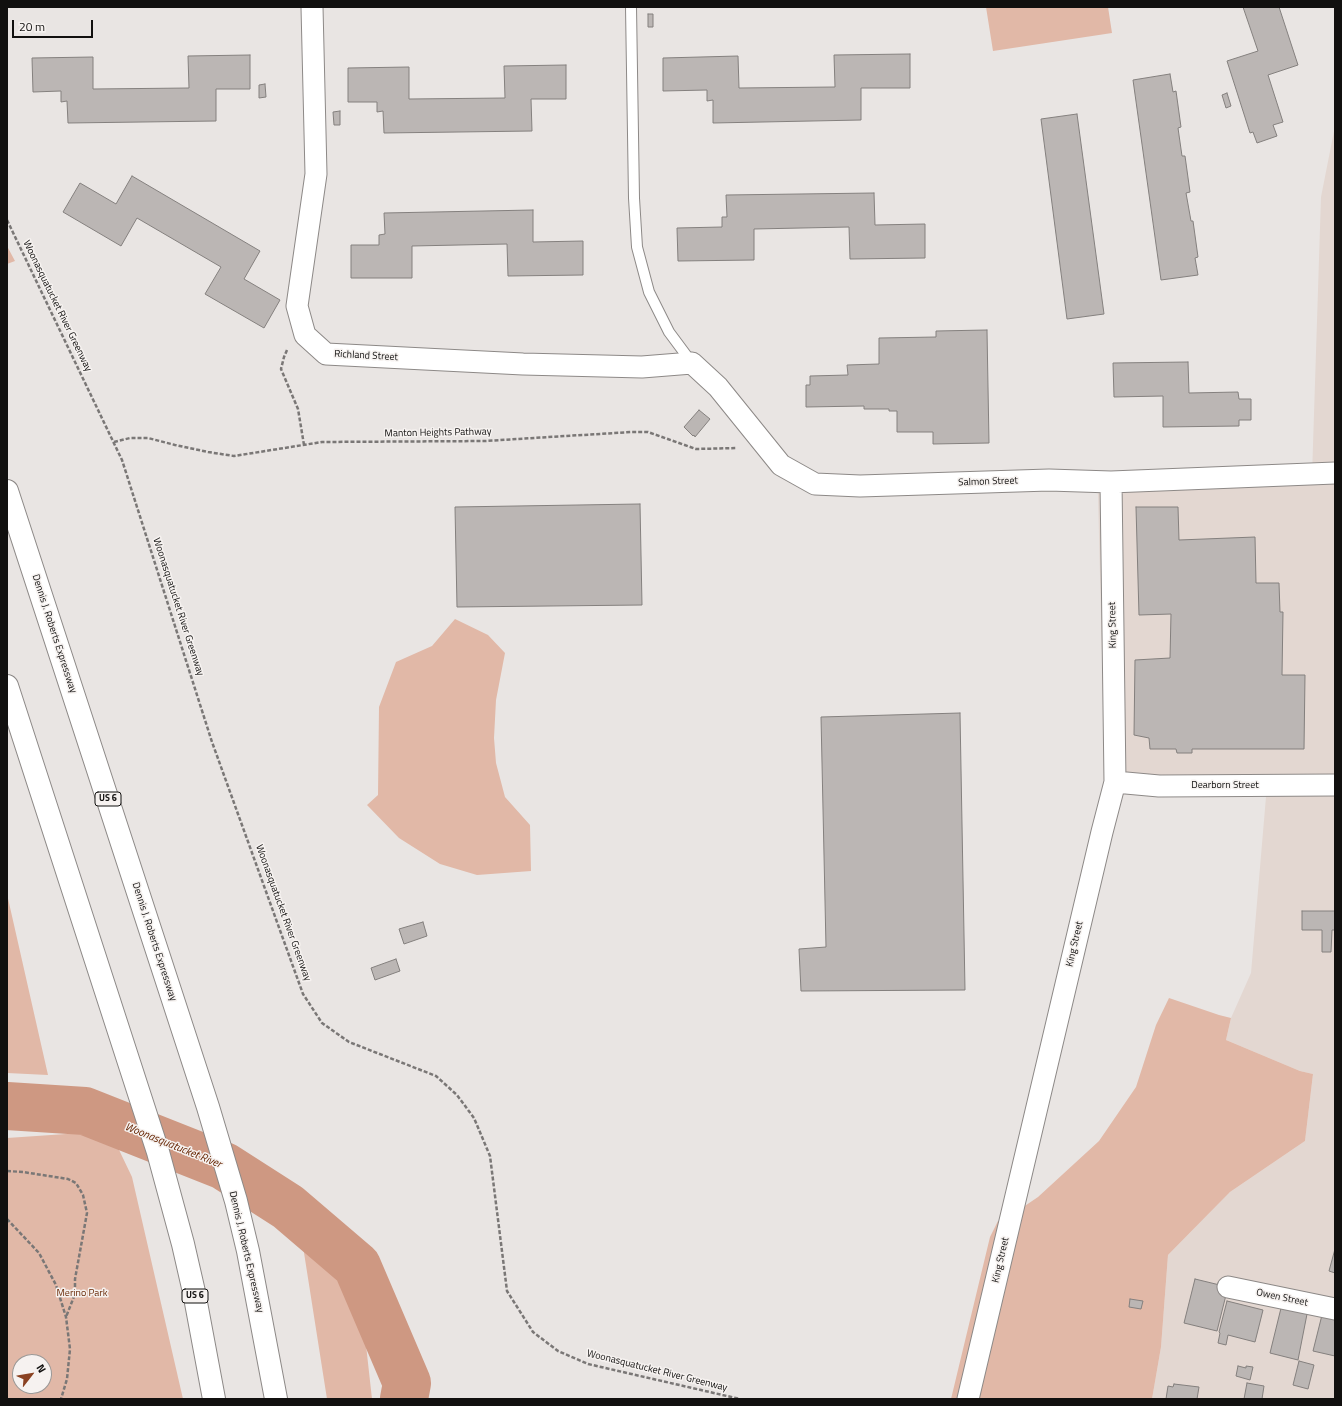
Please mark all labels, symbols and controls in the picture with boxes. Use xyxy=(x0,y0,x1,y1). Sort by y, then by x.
scale bar xyxy=(14,12,95,38)
text: 20 m xyxy=(19,17,45,36)
street label: Woonasquatucket River Greenway xyxy=(20,238,94,374)
street label: Richland Street xyxy=(334,348,398,364)
street label: Manton Heights Pathway xyxy=(384,426,492,440)
street label: Salmon Street xyxy=(958,475,1018,489)
street label: Woonasquatucket River Greenway xyxy=(150,536,206,678)
street label: Dennis J. Roberts Expressway xyxy=(29,573,79,695)
street label: King Street xyxy=(1107,602,1119,648)
street label: Dearborn Street xyxy=(1191,780,1259,792)
road number: US 6 xyxy=(95,792,121,806)
street label: Woonasquatucket River Greenway xyxy=(253,843,313,983)
street label: Dennis J. Roberts Expressway xyxy=(129,881,179,1003)
street label: King Street xyxy=(1064,920,1086,968)
water label: Woonasquatucket River xyxy=(123,1121,223,1171)
street label: Dennis J. Roberts Expressway xyxy=(226,1190,266,1314)
street label: King Street xyxy=(990,1236,1012,1284)
street label: Owen Street xyxy=(1255,1287,1309,1309)
park label: Merino Park xyxy=(56,1288,108,1300)
road number: US 6 xyxy=(182,1289,208,1303)
street label: Woonasquatucket River Greenway xyxy=(585,1348,729,1394)
north arrow xyxy=(12,1354,52,1394)
text: N xyxy=(33,1361,50,1376)

